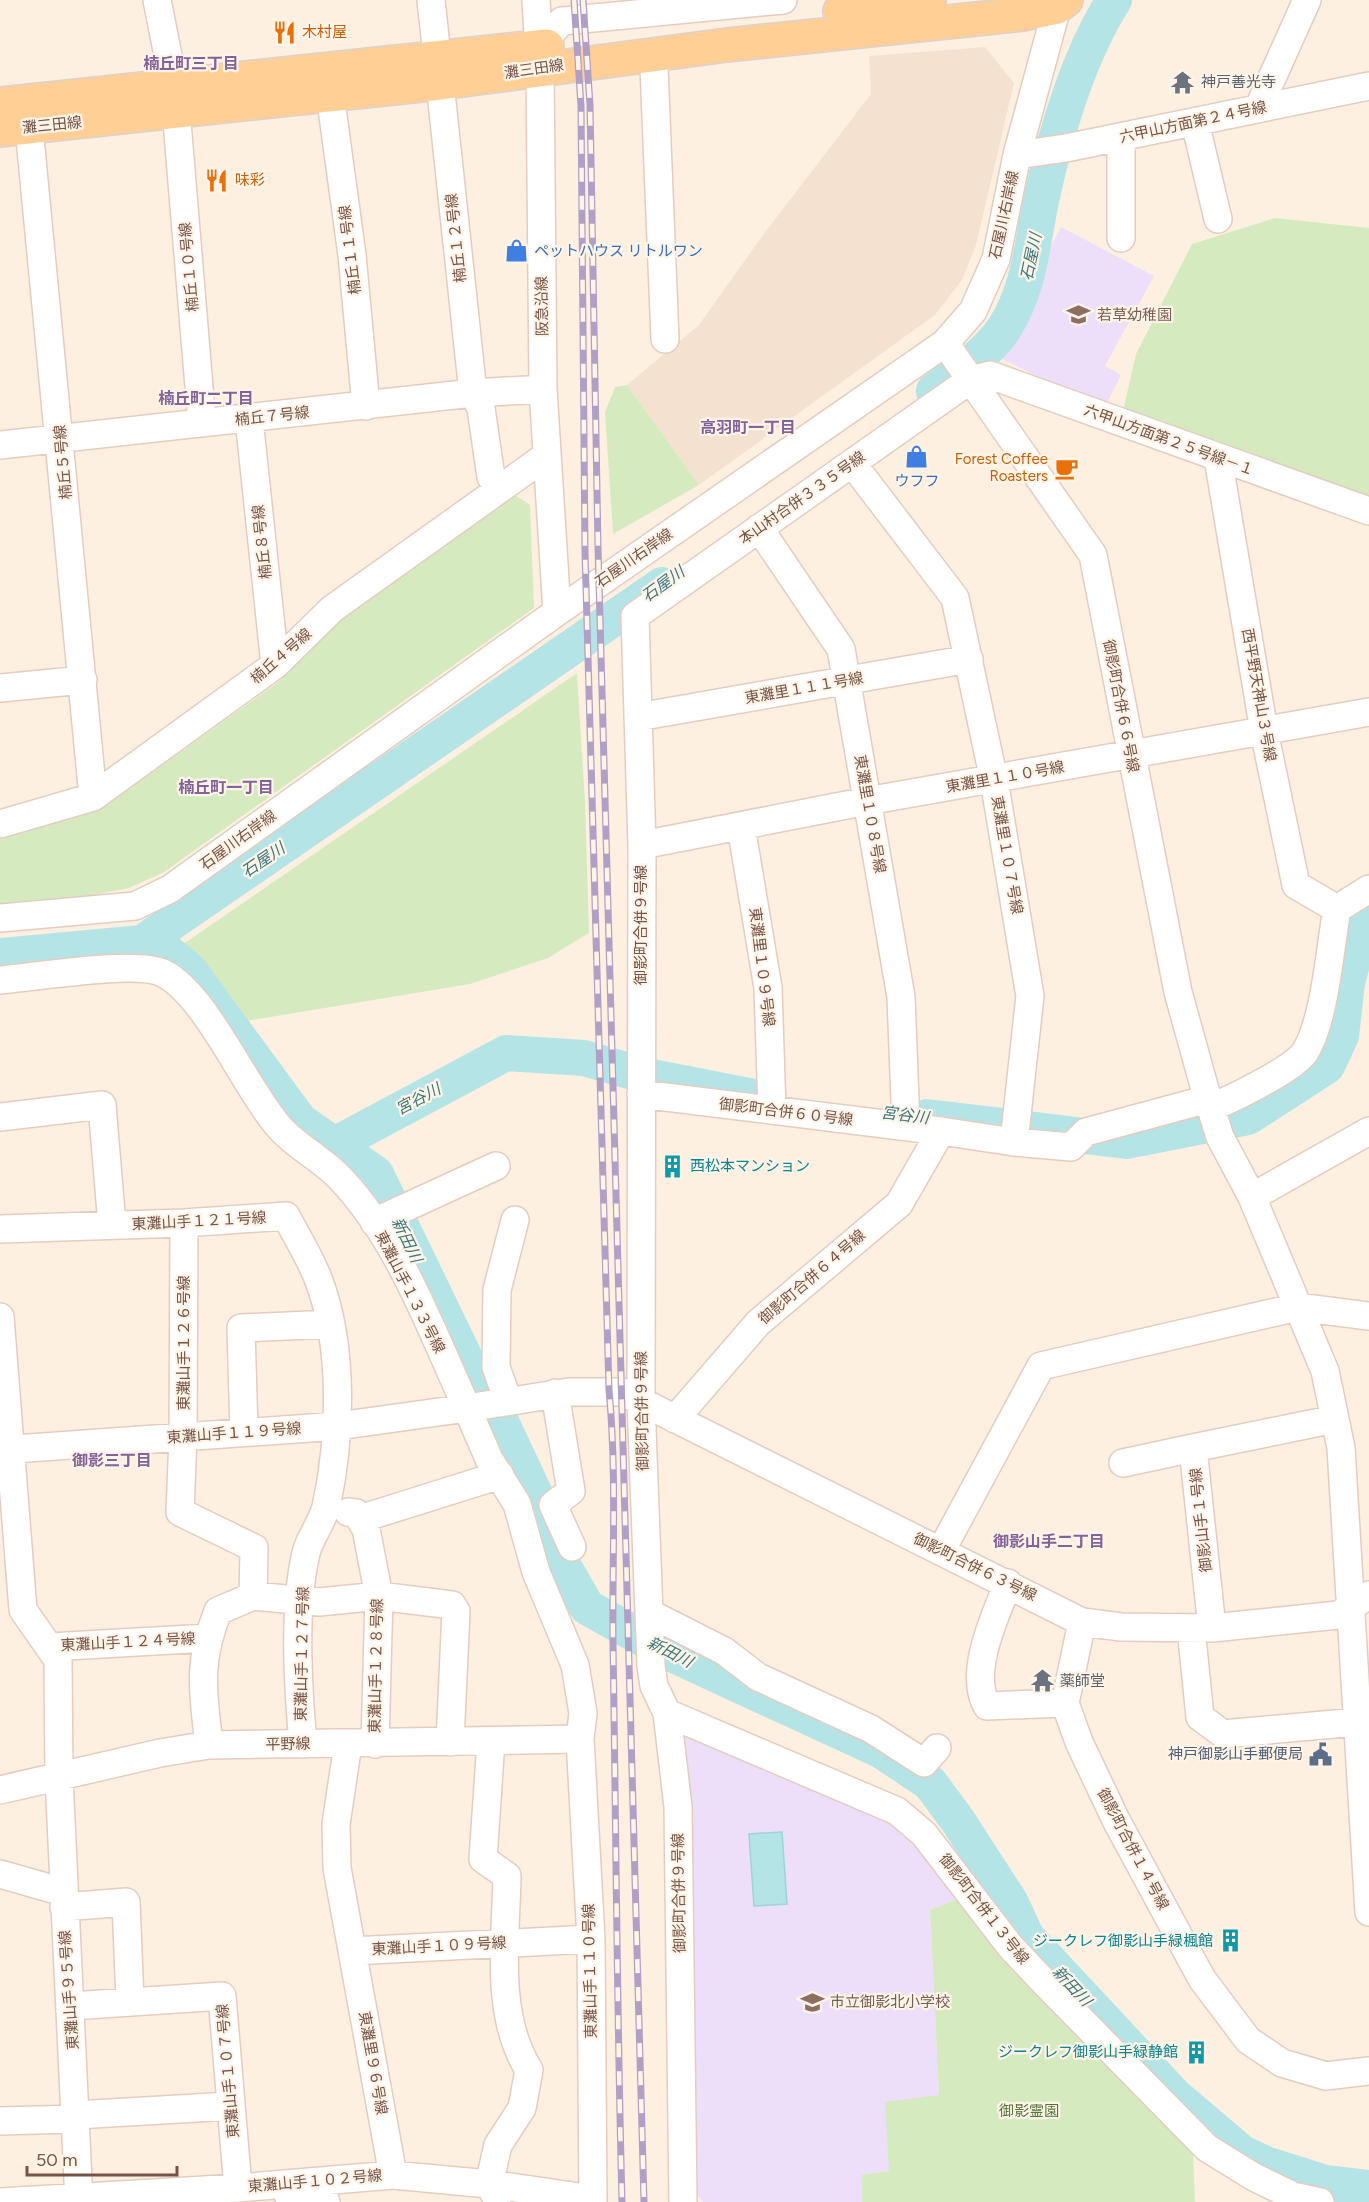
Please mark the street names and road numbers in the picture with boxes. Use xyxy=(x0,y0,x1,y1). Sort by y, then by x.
street label: 灘三田線 xyxy=(503,56,565,82)
street label: 六甲山方面第２４号線 xyxy=(1118,98,1268,146)
street label: 灘三田線 xyxy=(21,113,83,137)
street label: 石屋川右岸線 xyxy=(986,169,1022,261)
street label: 楠丘１２号線 xyxy=(442,192,470,284)
street label: 楠丘１１号線 xyxy=(336,204,364,296)
street label: 楠丘１０号線 xyxy=(176,221,202,313)
street label: 阪急沿線 xyxy=(532,276,552,336)
street label: 六甲山方面第２５号線－１ xyxy=(1081,401,1257,479)
street label: 楠丘７号線 xyxy=(234,403,310,429)
street label: 楠丘５号線 xyxy=(51,424,75,500)
street label: 本山村合併３３５号線 xyxy=(735,448,869,548)
street label: 楠丘８号線 xyxy=(249,504,275,580)
street label: 石屋川右岸線 xyxy=(592,525,676,591)
street label: 楠丘４号線 xyxy=(247,625,315,687)
street label: 西平野天神山３号線 xyxy=(1238,627,1280,763)
street label: 御影町合併６６号線 xyxy=(1099,638,1143,774)
street label: 東灘里１１１号線 xyxy=(743,669,865,707)
street label: 東灘里１０８号線 xyxy=(851,753,889,875)
street label: 東灘里１１０号線 xyxy=(944,758,1066,796)
street label: 東灘里１０７号線 xyxy=(988,794,1026,916)
street label: 石屋川右岸線 xyxy=(196,806,280,874)
street label: 御影町合併９号線 xyxy=(632,865,650,985)
street label: 東灘里１０９号線 xyxy=(746,906,778,1028)
street label: 御影町合併６０号線 xyxy=(718,1095,854,1129)
street label: 東灘山手１２１号線 xyxy=(131,1208,267,1234)
street label: 御影町合併６４号線 xyxy=(755,1226,869,1328)
street label: 東灘山手１３３号線 xyxy=(371,1228,449,1356)
street label: 東灘山手１２６号線 xyxy=(175,1275,193,1411)
street label: 御影町合併９号線 xyxy=(632,1351,652,1471)
street label: 東灘山手１１９号線 xyxy=(166,1419,302,1447)
street label: 御影山手１号線 xyxy=(1187,1467,1215,1573)
street label: 御影町合併６３号線 xyxy=(910,1529,1040,1605)
street label: 東灘山手１２７号線 xyxy=(292,1586,312,1722)
street label: 東灘山手１２８号線 xyxy=(366,1598,386,1734)
street label: 東灘山手１２４号線 xyxy=(60,1629,196,1655)
street label: 平野線 xyxy=(265,1735,311,1753)
street label: 御影町合併１４号線 xyxy=(1093,1785,1173,1913)
street label: 御影町合併９号線 xyxy=(669,1833,689,1953)
street label: 御影町合併１３号線 xyxy=(935,1850,1033,1968)
street label: 東灘山手１１０号線 xyxy=(580,1903,600,2039)
street label: 東灘山手９５号線 xyxy=(56,1930,82,2050)
street label: 東灘山手１０９号線 xyxy=(371,1933,507,1959)
street label: 東灘山手１０７号線 xyxy=(213,2003,243,2139)
street label: 東灘里９６号線 xyxy=(355,2010,391,2116)
street label: 東灘山手１０２号線 xyxy=(247,2166,383,2196)

